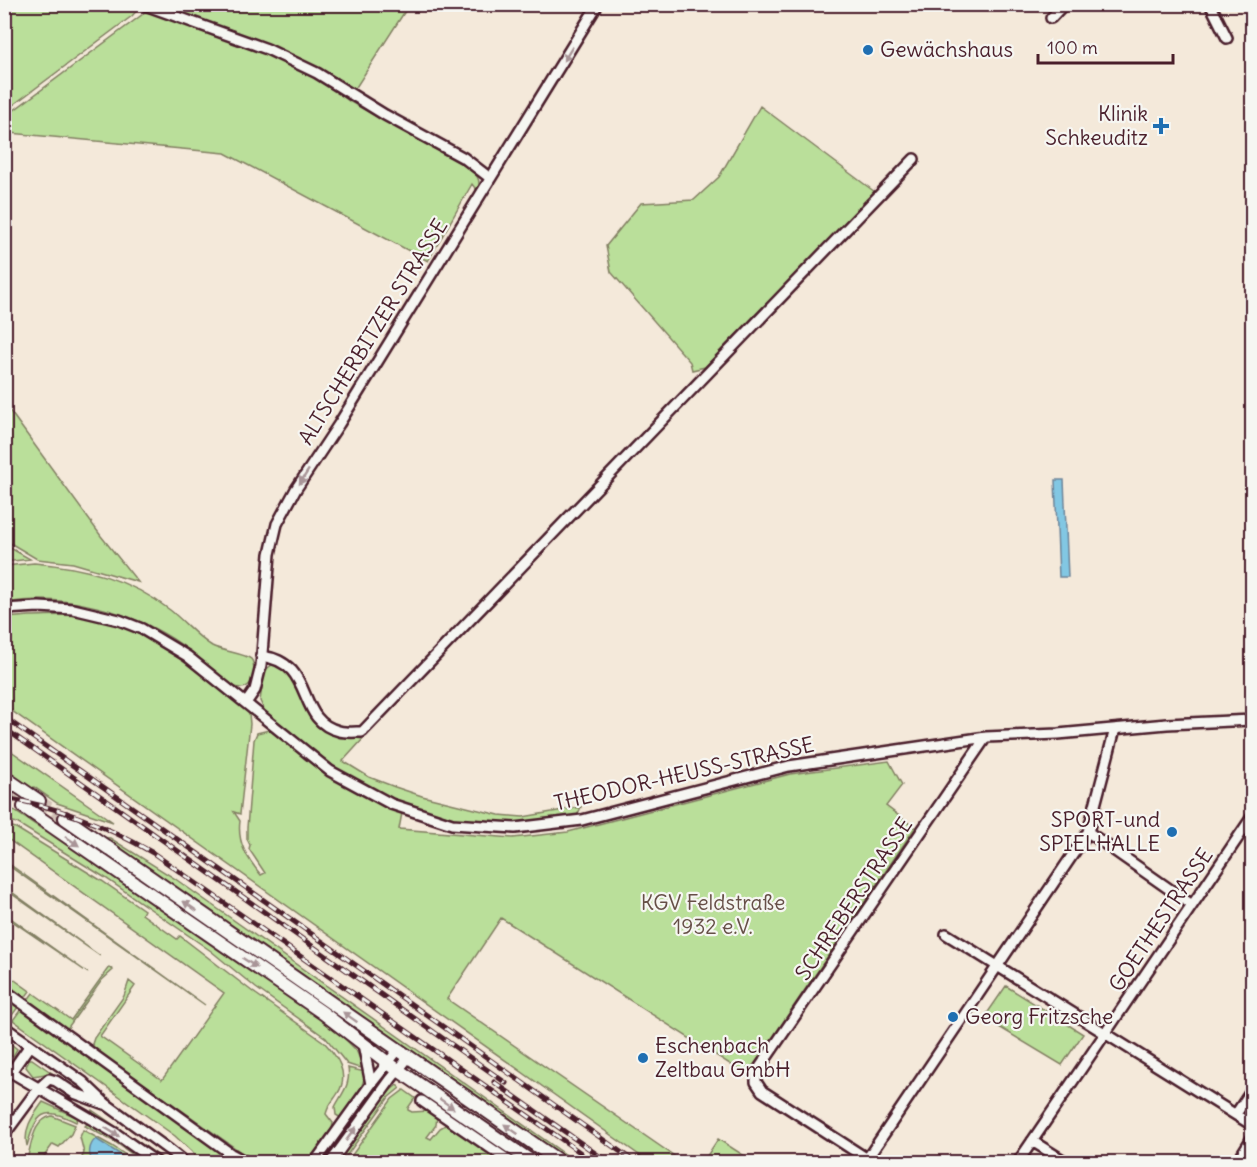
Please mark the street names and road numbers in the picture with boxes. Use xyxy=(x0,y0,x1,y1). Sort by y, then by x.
street label: ALTSCHERBITZER STRASSE xyxy=(292,214,453,450)
street label: THEODOR-HEUSS-STRASSE xyxy=(551,730,817,817)
street label: SCHREBERSTRASSE xyxy=(789,812,918,985)
street label: GOETHESTRASSE xyxy=(1103,843,1219,997)

